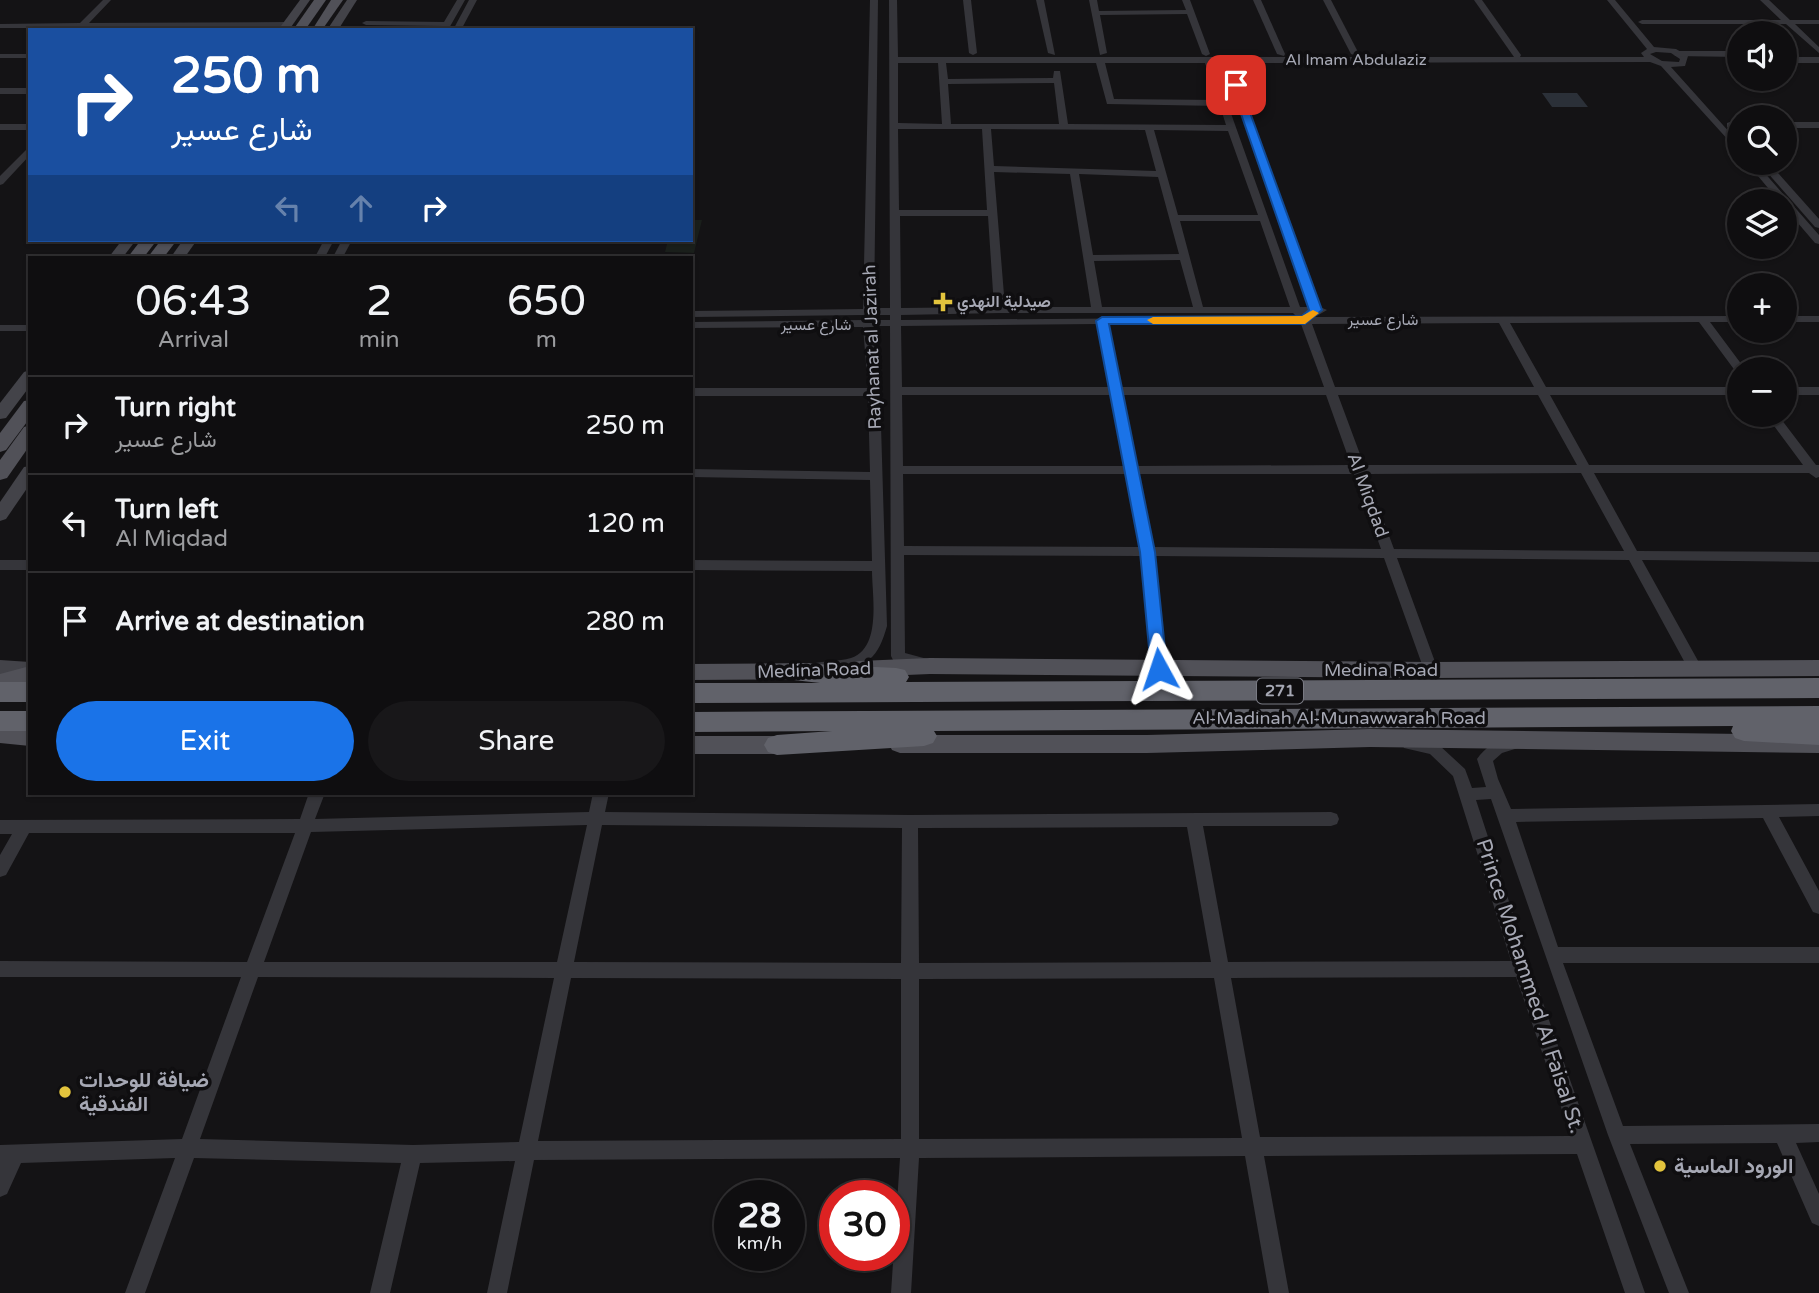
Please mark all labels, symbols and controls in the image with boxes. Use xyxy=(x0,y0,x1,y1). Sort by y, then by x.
map controls xyxy=(1727,21,1797,427)
button: sound xyxy=(1727,21,1797,91)
text: 250 m xyxy=(171,47,321,106)
street label: Al Imam Abdulaziz xyxy=(1285,50,1427,70)
pin xyxy=(1206,55,1266,115)
icon: right xyxy=(56,56,147,147)
icon: arrive xyxy=(1217,66,1255,104)
button: search xyxy=(1727,105,1797,175)
text: شارع عسير xyxy=(171,111,312,149)
icon: left xyxy=(269,189,307,227)
icon: ahead xyxy=(342,189,380,227)
icon: right xyxy=(415,189,453,227)
button: layers xyxy=(1727,189,1797,259)
street label: Rayhanat al Jazirah xyxy=(858,264,886,430)
button: + xyxy=(1727,273,1797,343)
text: 06:43 xyxy=(135,276,252,327)
text: 2 xyxy=(366,276,392,327)
text: 650 xyxy=(507,276,586,327)
place label: صيدلية النهدي xyxy=(957,292,1051,315)
marker: صيدلية النهدي xyxy=(935,294,951,310)
street label: شارع عسير xyxy=(1347,310,1418,331)
street label: شارع عسير xyxy=(780,315,851,336)
text: Arrival xyxy=(158,326,229,354)
text: min xyxy=(359,326,400,354)
text: m xyxy=(536,326,557,354)
button: − xyxy=(1727,357,1797,427)
text: Turn right xyxy=(115,392,236,423)
icon: right xyxy=(56,406,94,444)
text: 250 m xyxy=(585,410,665,441)
text: شارع عسير xyxy=(115,426,217,454)
street label: Al Miqdad xyxy=(1343,450,1393,540)
text: Turn left xyxy=(115,494,218,525)
icon: left xyxy=(56,504,94,542)
text: 120 m xyxy=(585,508,665,539)
text: Al Miqdad xyxy=(115,525,228,553)
icon: arrive xyxy=(56,602,94,640)
text: Arrive at destination xyxy=(115,606,365,637)
text: 280 m xyxy=(585,606,665,637)
position arrow xyxy=(1122,632,1196,706)
street label: Medina Road xyxy=(757,657,871,683)
street label: Medina Road xyxy=(1324,659,1438,681)
road number: 271 xyxy=(1257,678,1303,704)
button: Exit xyxy=(56,701,354,781)
button: Share xyxy=(368,701,665,781)
street label: Al-Madinah Al-Munawwarah Road xyxy=(1192,707,1486,729)
street label: Prince Mohammed Al Faisal St. xyxy=(1471,836,1589,1136)
place label: ضيافة للوحدات الفندقية xyxy=(79,1068,209,1117)
marker: ضيافة للوحدات الفندقية xyxy=(57,1084,73,1100)
place label: الورود الماسية xyxy=(1674,1154,1793,1179)
marker: الورود الماسية xyxy=(1652,1158,1668,1174)
speed limit sign: 30 xyxy=(819,1180,910,1271)
text: 28 xyxy=(738,1195,781,1237)
text: km/h xyxy=(737,1232,782,1254)

